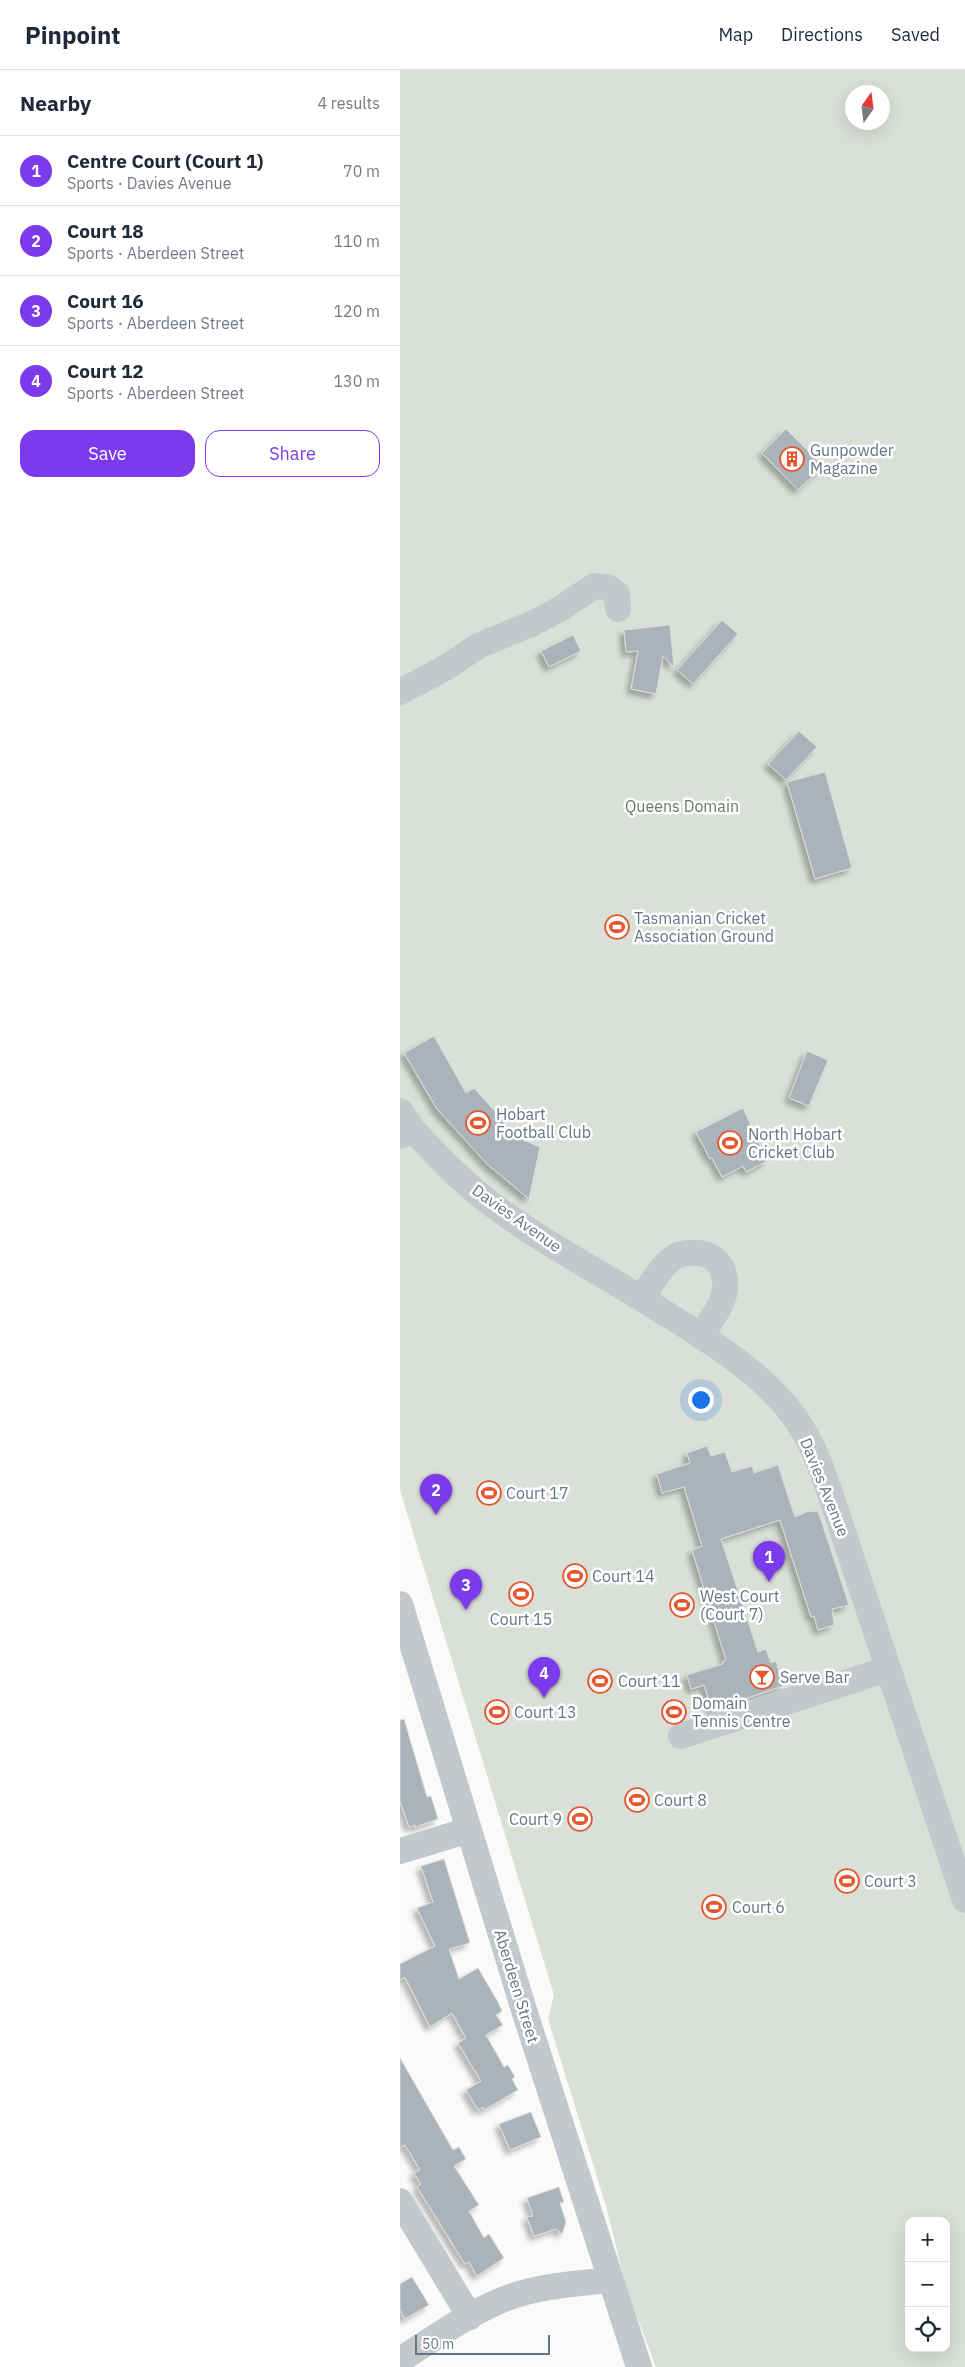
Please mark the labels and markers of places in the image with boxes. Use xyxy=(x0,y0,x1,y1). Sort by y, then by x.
place label: Gunpowder Magazine xyxy=(810,440,894,478)
building icon: Gunpowder Magazine xyxy=(779,446,805,472)
place label: Tasmanian Cricket Association Ground xyxy=(634,908,774,946)
sports icon: Tasmanian Cricket Association Ground xyxy=(604,914,630,940)
place label: Hobart Football Club xyxy=(496,1104,591,1142)
sports icon: Hobart Football Club xyxy=(465,1110,491,1136)
place label: North Hobart Cricket Club xyxy=(748,1124,842,1162)
sports icon: North Hobart Cricket Club xyxy=(717,1130,743,1156)
pin: 2 xyxy=(420,1474,452,1515)
sports icon: Court 17 xyxy=(476,1480,502,1506)
place label: Court 17 xyxy=(506,1483,569,1503)
pin: 1 xyxy=(753,1541,785,1582)
sports icon: Court 14 xyxy=(562,1563,588,1589)
place label: Court 14 xyxy=(592,1566,655,1586)
pin: 3 xyxy=(450,1569,482,1610)
sports icon: Court 15 xyxy=(508,1581,534,1607)
place label: West Court (Court 7) xyxy=(700,1586,779,1624)
sports icon: West Court (Court 7) xyxy=(669,1592,695,1618)
place label: Court 15 xyxy=(490,1609,552,1629)
pin: 4 xyxy=(528,1657,560,1698)
bar icon: Serve Bar xyxy=(749,1664,775,1690)
place label: Serve Bar xyxy=(780,1667,849,1687)
sports icon: Court 11 xyxy=(587,1668,613,1694)
place label: Court 11 xyxy=(618,1671,681,1691)
place label: Domain Tennis Centre xyxy=(692,1693,791,1731)
sports icon: Court 13 xyxy=(484,1699,510,1725)
sports icon: Domain Tennis Centre xyxy=(661,1699,687,1725)
place label: Court 13 xyxy=(514,1702,577,1722)
sports icon: Court 8 xyxy=(624,1787,650,1813)
place label: Court 8 xyxy=(654,1790,707,1810)
sports icon: Court 9 xyxy=(567,1806,593,1832)
place label: Court 9 xyxy=(509,1809,562,1829)
sports icon: Court 3 xyxy=(834,1868,860,1894)
place label: Court 3 xyxy=(864,1871,917,1891)
sports icon: Court 6 xyxy=(701,1894,727,1920)
place label: Court 6 xyxy=(732,1897,785,1917)

